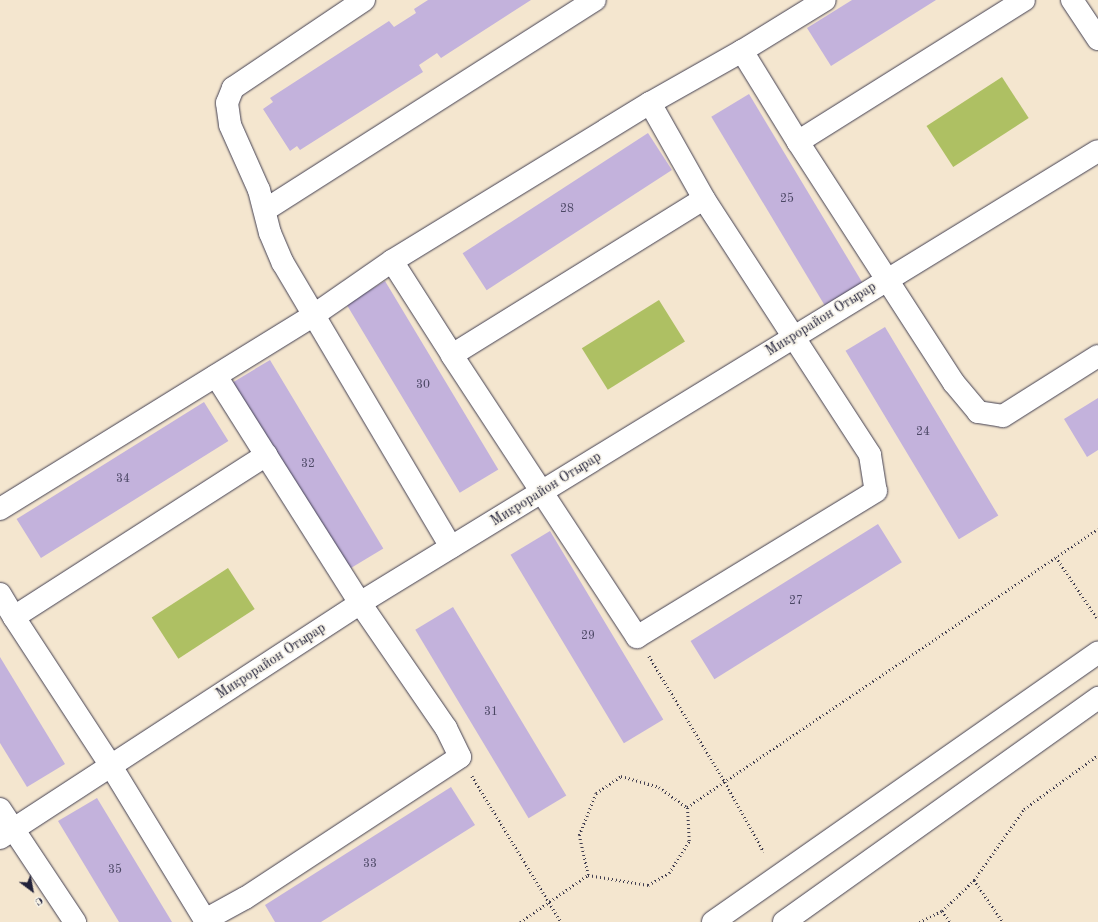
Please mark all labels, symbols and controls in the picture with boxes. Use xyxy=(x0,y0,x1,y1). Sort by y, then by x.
house number: 25 xyxy=(780,193,794,207)
house number: 28 xyxy=(560,203,574,217)
street label: Микрорайон Отырар xyxy=(763,278,879,360)
house number: 30 xyxy=(416,379,430,393)
house number: 24 xyxy=(916,426,930,440)
street label: Микрорайон Отырар xyxy=(488,448,604,530)
house number: 32 xyxy=(301,458,315,472)
house number: 34 xyxy=(116,473,130,487)
house number: 27 xyxy=(789,595,803,609)
street label: Микрорайон Отырар xyxy=(213,619,329,703)
house number: 29 xyxy=(581,630,595,644)
house number: 31 xyxy=(484,706,498,720)
house number: 33 xyxy=(363,858,377,872)
house number: 35 xyxy=(108,864,122,878)
north arrow xyxy=(12,870,52,910)
text: С xyxy=(33,894,45,907)

